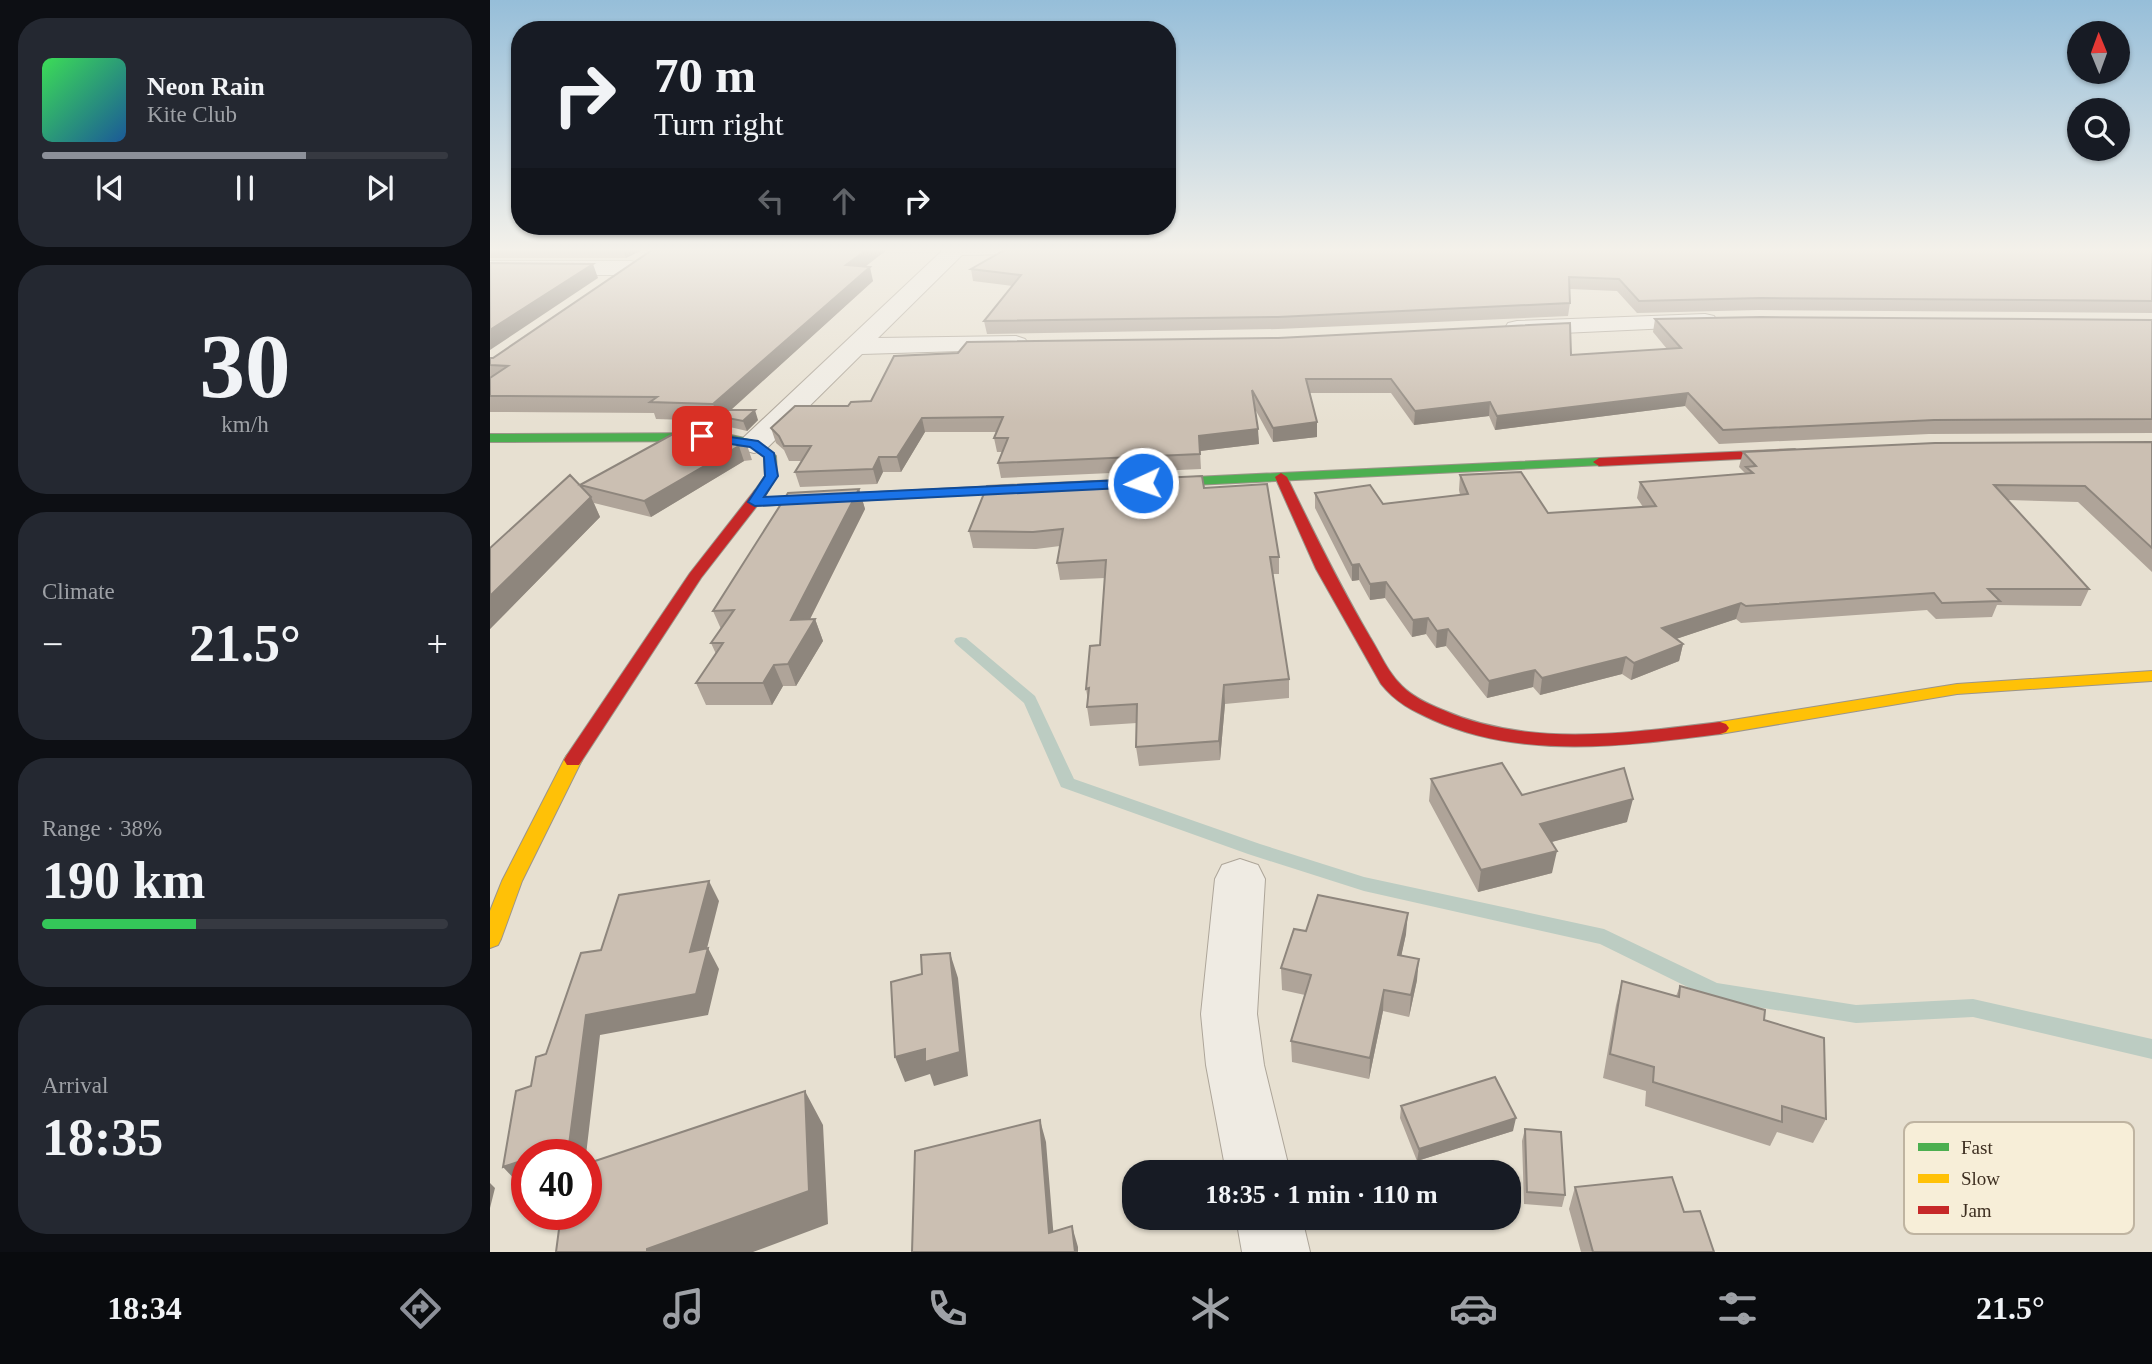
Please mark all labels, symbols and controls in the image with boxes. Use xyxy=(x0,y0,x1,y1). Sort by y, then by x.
north arrow xyxy=(2067,21,2130,84)
map controls xyxy=(2067,21,2130,161)
text: 70 m xyxy=(654,48,756,103)
icon: right xyxy=(539,49,630,140)
text: Neon Rain xyxy=(147,72,265,101)
button: search xyxy=(2067,98,2130,161)
text: Kite Club xyxy=(147,102,237,127)
text: Turn right xyxy=(654,106,784,142)
icon: previous xyxy=(91,169,129,207)
icon: pause xyxy=(226,169,264,207)
icon: next xyxy=(361,169,399,207)
icon: left xyxy=(752,182,790,220)
icon: ahead xyxy=(825,182,863,220)
icon: right xyxy=(898,182,936,220)
text: 30 xyxy=(200,316,291,417)
pin xyxy=(672,406,732,466)
text: km/h xyxy=(221,412,269,437)
icon: arrive xyxy=(683,417,721,455)
position arrow xyxy=(1106,446,1180,520)
text: Climate xyxy=(42,579,115,604)
text: 21.5° xyxy=(189,615,301,672)
text: − xyxy=(42,623,63,665)
text: + xyxy=(427,623,448,665)
text: Range · 38% xyxy=(42,816,162,841)
text: 190 km xyxy=(42,852,205,909)
text: Arrival xyxy=(42,1073,108,1098)
text: 18:35 xyxy=(42,1109,163,1166)
legend xyxy=(1904,1122,2134,1234)
text: Fast xyxy=(1961,1137,1993,1158)
speed limit sign: 40 xyxy=(511,1139,602,1230)
text: Slow xyxy=(1961,1168,2000,1189)
text: 18:35 · 1 min · 110 m xyxy=(1205,1180,1438,1209)
text: Jam xyxy=(1961,1200,1992,1221)
icon: directions xyxy=(396,1284,445,1333)
icon: music xyxy=(659,1284,708,1333)
icon: phone xyxy=(923,1284,972,1333)
icon: climate xyxy=(1186,1284,1235,1333)
icon: car xyxy=(1449,1284,1498,1333)
icon: filters xyxy=(1713,1284,1762,1333)
text: 18:34 xyxy=(107,1290,182,1326)
text: 21.5° xyxy=(1976,1290,2045,1326)

